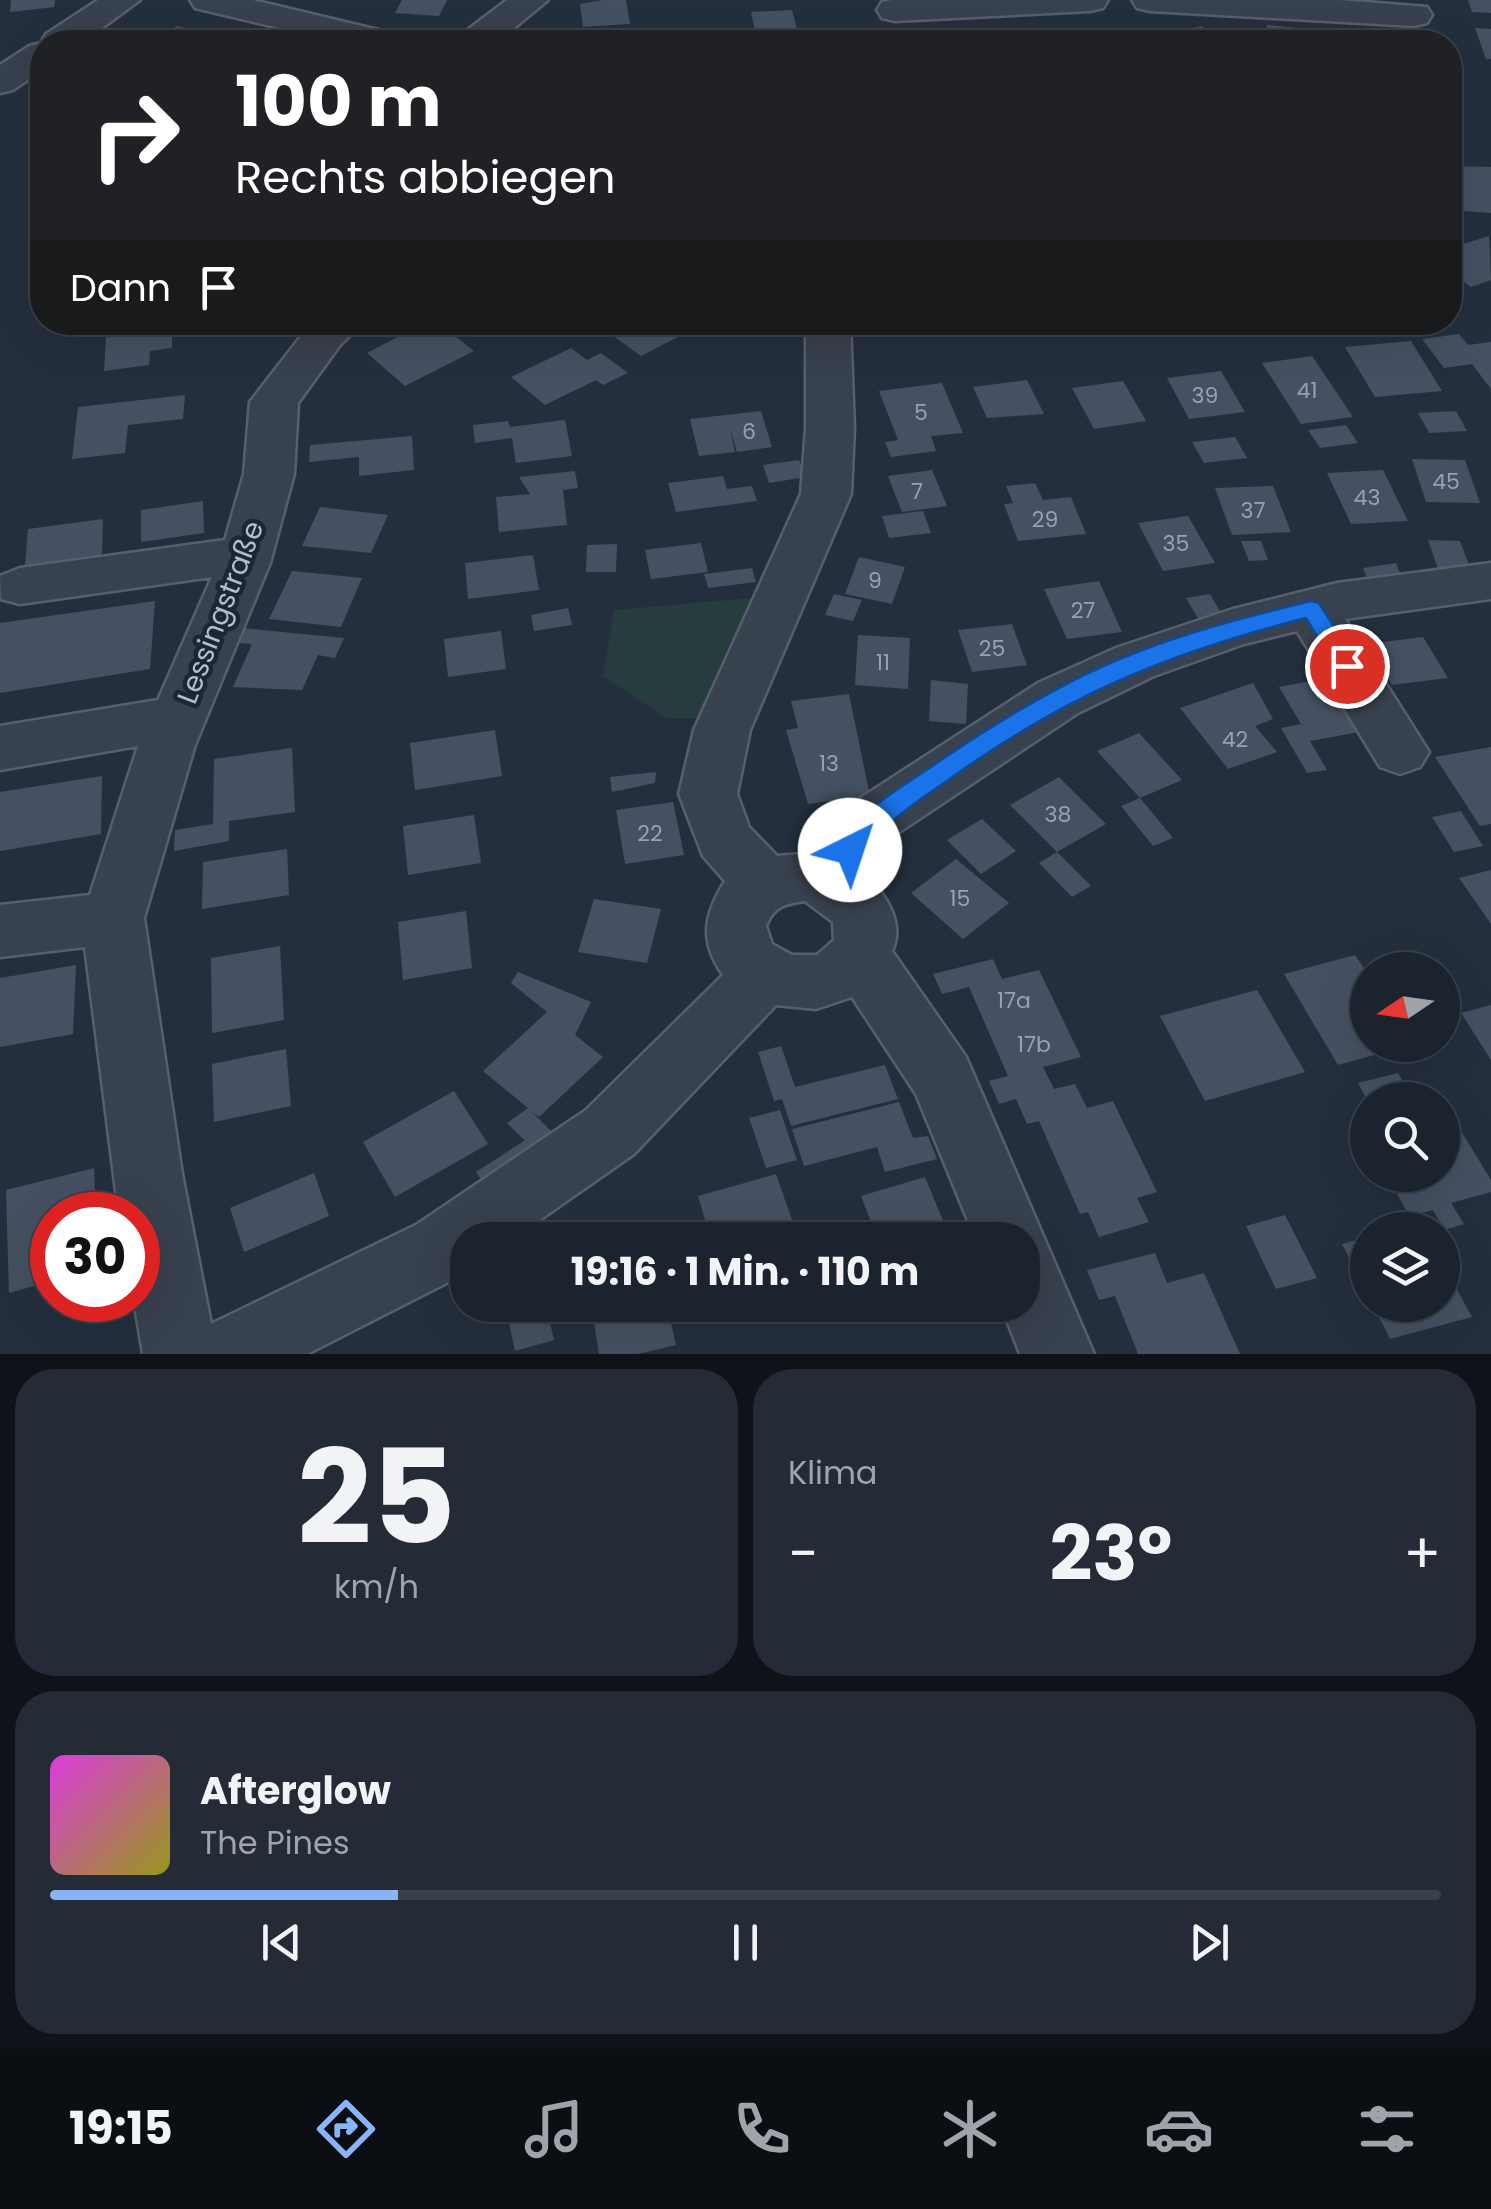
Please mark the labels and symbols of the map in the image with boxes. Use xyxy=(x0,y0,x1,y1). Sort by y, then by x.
house number: 41 xyxy=(1297,375,1317,406)
house number: 39 xyxy=(1192,380,1218,411)
house number: 5 xyxy=(914,397,928,428)
house number: 6 xyxy=(742,416,756,447)
house number: 45 xyxy=(1432,466,1460,497)
house number: 7 xyxy=(911,476,923,507)
house number: 43 xyxy=(1354,482,1380,513)
house number: 37 xyxy=(1241,495,1265,526)
house number: 29 xyxy=(1032,504,1058,535)
street label: Lessingstraße xyxy=(168,515,273,709)
house number: 35 xyxy=(1163,528,1189,559)
house number: 9 xyxy=(868,565,882,596)
house number: 27 xyxy=(1071,595,1095,626)
pin xyxy=(1305,624,1390,709)
house number: 25 xyxy=(979,633,1005,664)
house number: 11 xyxy=(876,647,890,678)
house number: 42 xyxy=(1222,724,1248,755)
house number: 13 xyxy=(819,748,839,779)
position arrow xyxy=(798,798,902,902)
house number: 38 xyxy=(1045,799,1071,830)
house number: 22 xyxy=(637,818,663,849)
house number: 15 xyxy=(950,883,970,914)
north arrow xyxy=(1350,952,1460,1062)
house number: 17a xyxy=(997,985,1031,1016)
house number: 17b xyxy=(1017,1029,1051,1060)
speed limit sign: 30 xyxy=(30,1192,160,1322)

